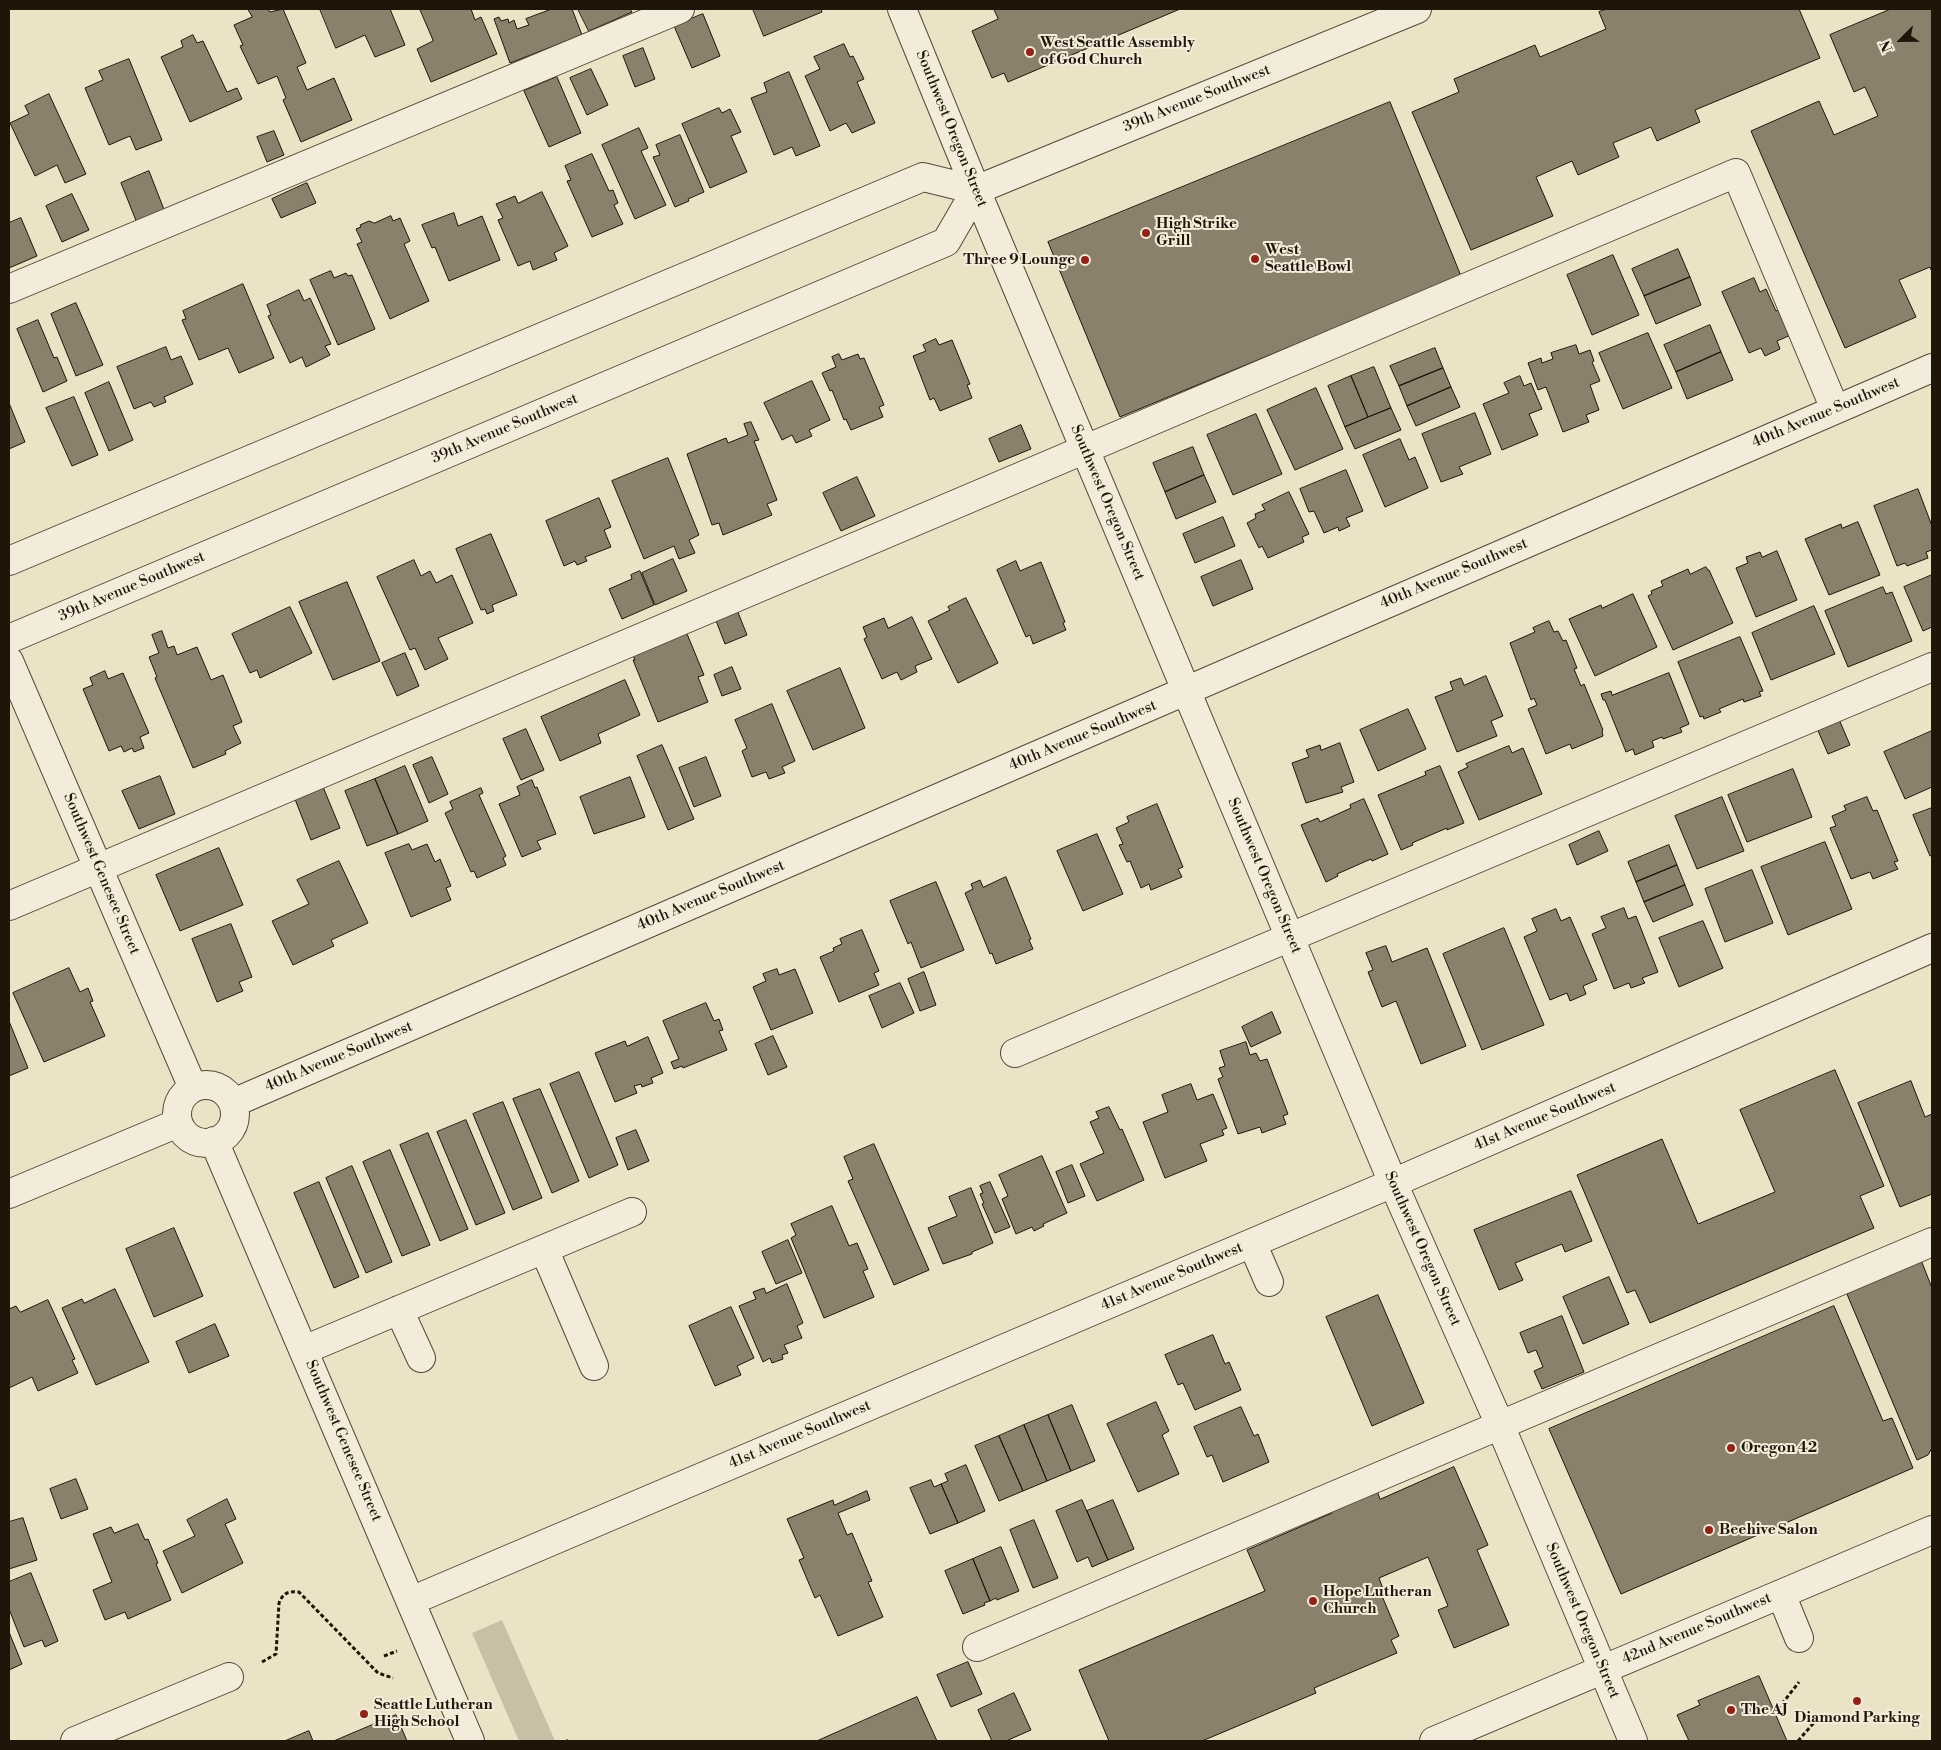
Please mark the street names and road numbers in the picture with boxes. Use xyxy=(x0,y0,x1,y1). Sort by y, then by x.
street label: Southwest Oregon Street xyxy=(911,48,991,210)
street label: 39th Avenue Southwest xyxy=(1121,61,1273,137)
street label: 40th Avenue Southwest xyxy=(1749,374,1903,452)
street label: 39th Avenue Southwest xyxy=(429,390,581,468)
street label: Southwest Oregon Street xyxy=(1066,422,1148,584)
street label: 40th Avenue Southwest xyxy=(1377,535,1531,613)
street label: 39th Avenue Southwest xyxy=(56,548,208,626)
street label: 40th Avenue Southwest xyxy=(1006,697,1160,775)
street label: Southwest Genesee Street xyxy=(59,791,143,957)
street label: Southwest Oregon Street xyxy=(1223,795,1305,957)
street label: 40th Avenue Southwest xyxy=(634,857,788,935)
street label: 40th Avenue Southwest xyxy=(262,1018,416,1096)
street label: 41st Avenue Southwest xyxy=(1471,1079,1619,1155)
street label: Southwest Oregon Street xyxy=(1380,1169,1464,1329)
street label: 41st Avenue Southwest xyxy=(1098,1239,1246,1315)
street label: Southwest Genesee Street xyxy=(301,1358,385,1524)
street label: 41st Avenue Southwest xyxy=(726,1397,874,1473)
street label: Southwest Oregon Street xyxy=(1541,1540,1623,1702)
street label: 42nd Avenue Southwest xyxy=(1620,1589,1774,1669)

